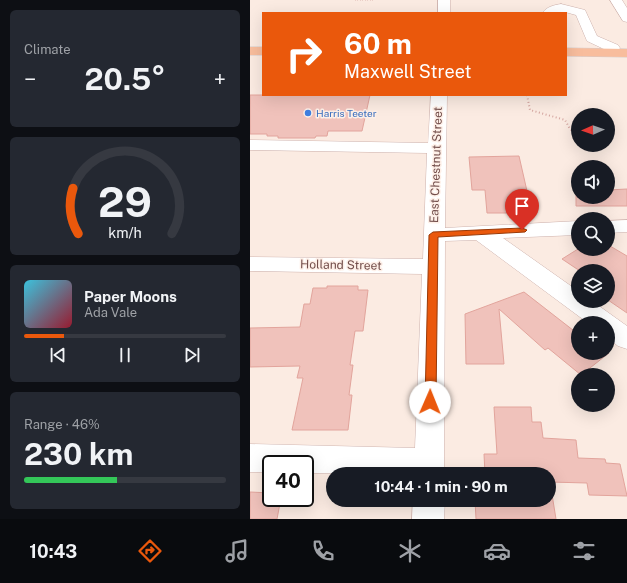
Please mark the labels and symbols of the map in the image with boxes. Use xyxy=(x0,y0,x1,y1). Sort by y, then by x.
street label: East Chestnut Street xyxy=(427,106,445,223)
place label: Harris Teeter xyxy=(316,107,377,119)
marker: Harris Teeter xyxy=(303,108,313,118)
north arrow xyxy=(571,108,615,152)
pin xyxy=(505,189,539,230)
street label: Holland Street xyxy=(300,257,382,273)
position arrow xyxy=(409,381,451,423)
speed limit sign: 40 xyxy=(262,455,314,507)

